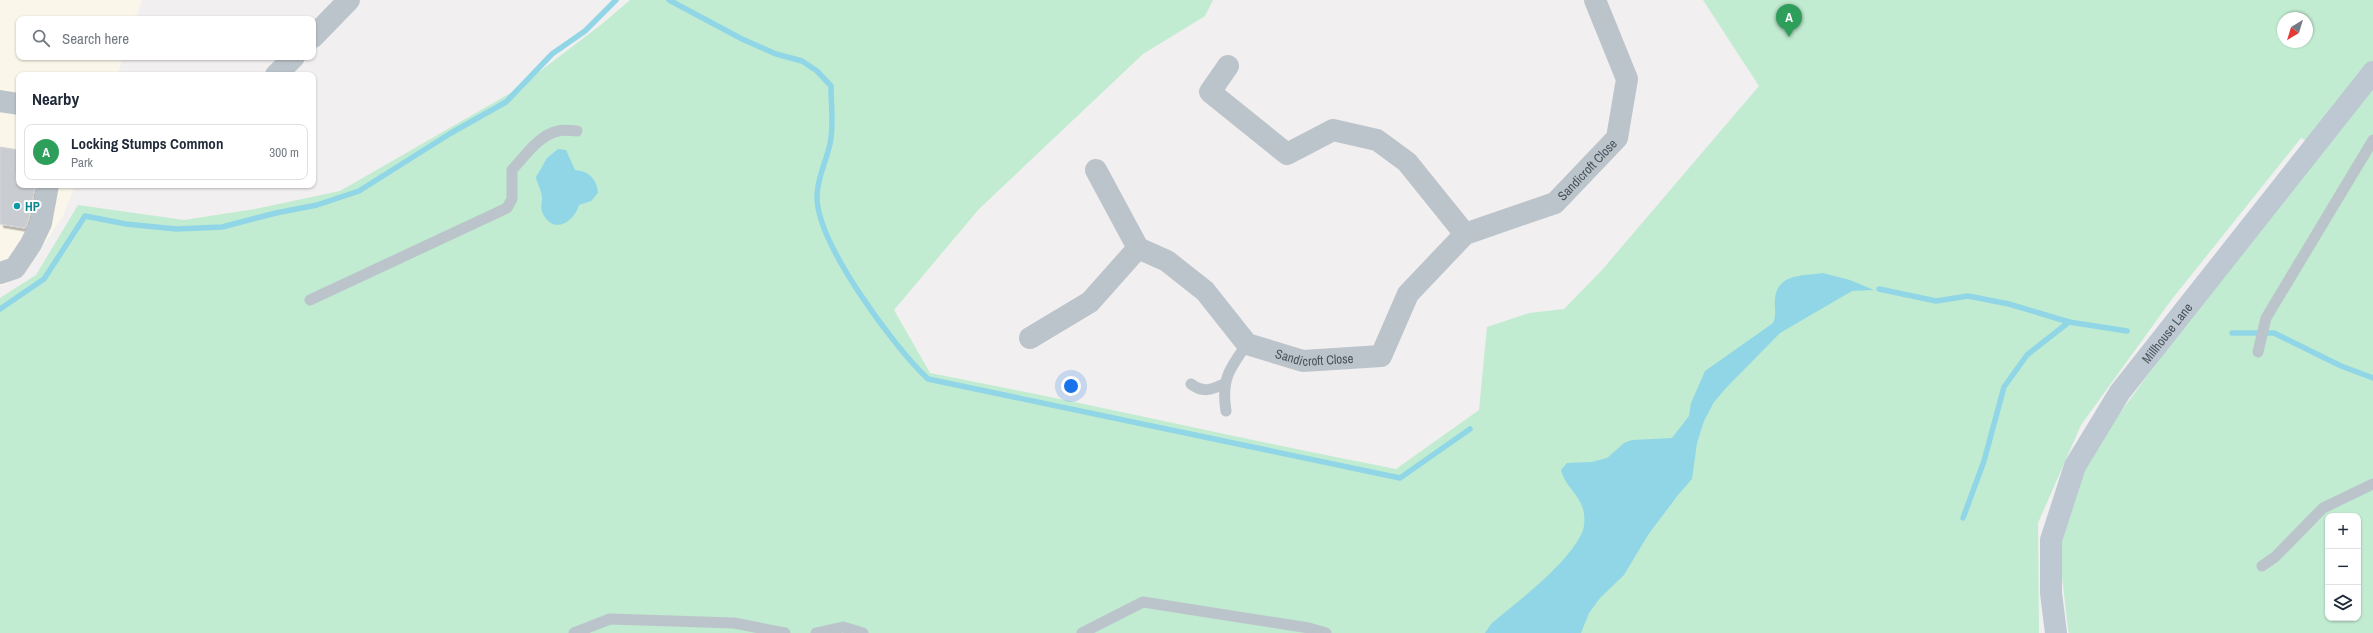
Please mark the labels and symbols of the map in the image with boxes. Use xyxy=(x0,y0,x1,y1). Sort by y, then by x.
pin: A xyxy=(1776,4,1802,37)
north arrow xyxy=(2277,12,2313,48)
street label: Sandicroft Close xyxy=(1554,135,1620,204)
place label: HP xyxy=(25,198,40,215)
marker: HP xyxy=(12,201,22,211)
street label: Millhouse Lane xyxy=(2138,299,2196,367)
street label: Sandicroft Close xyxy=(1273,345,1354,370)
your location xyxy=(1061,376,1081,396)

